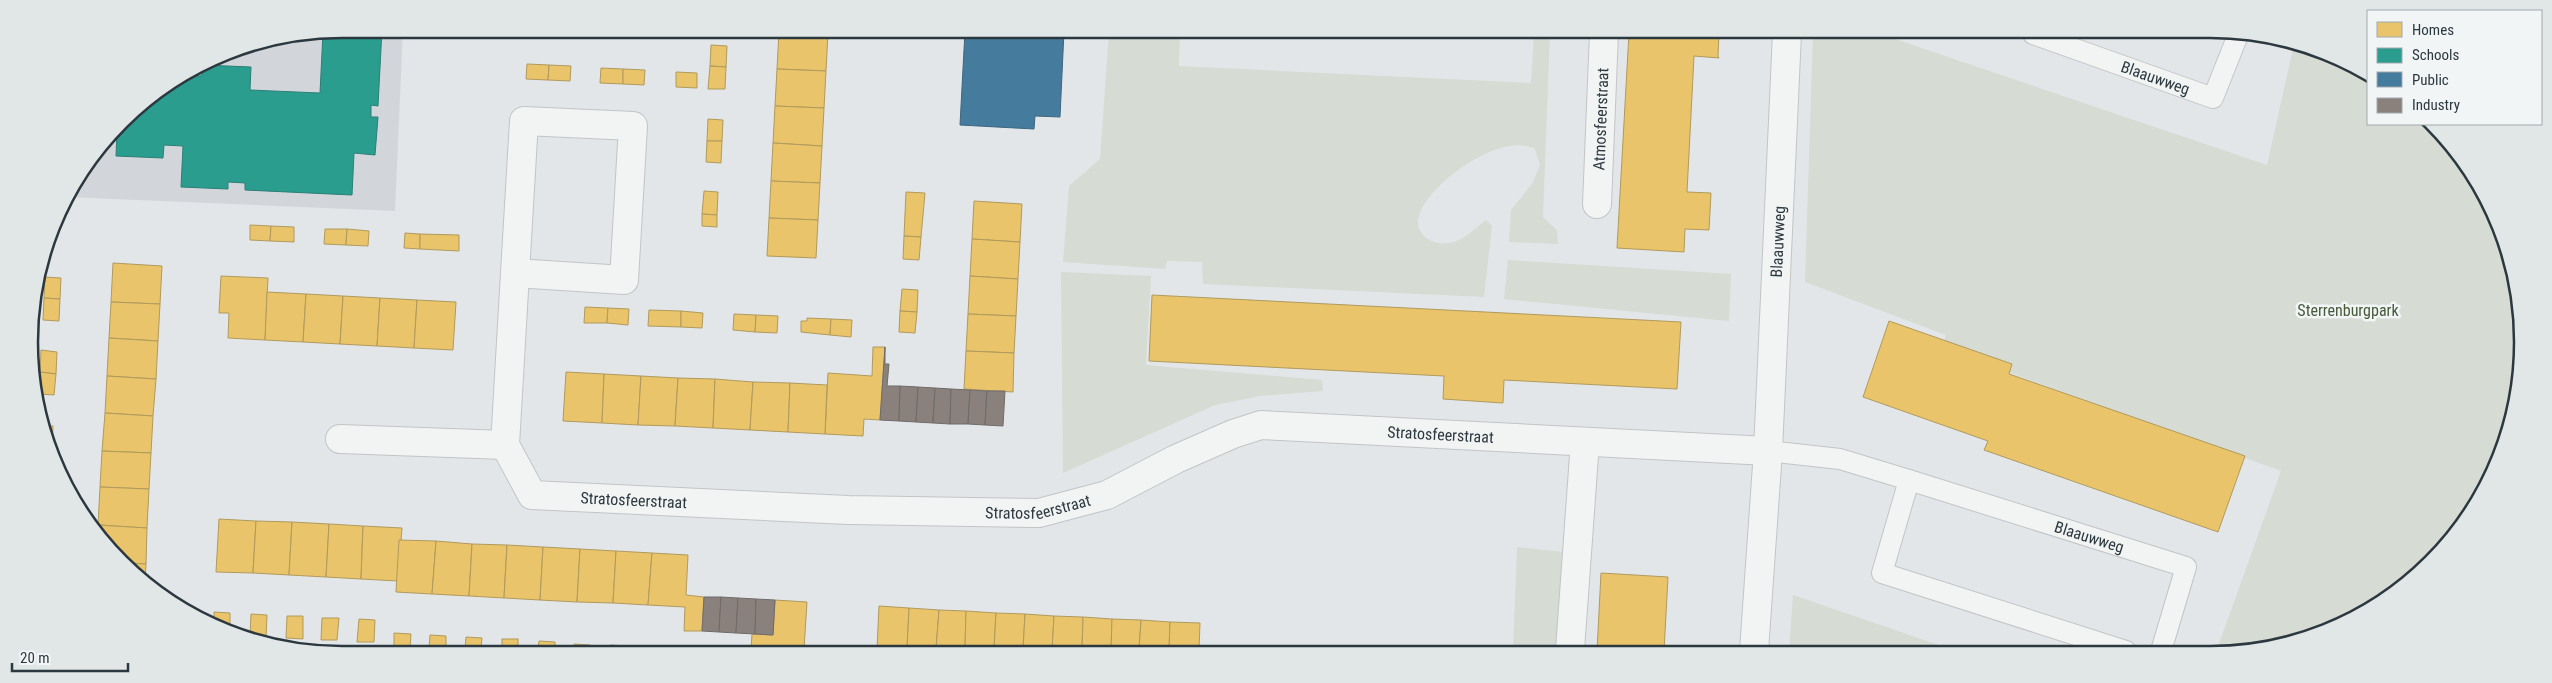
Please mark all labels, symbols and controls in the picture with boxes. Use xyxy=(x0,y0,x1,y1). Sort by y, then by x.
legend xyxy=(2367,10,2542,125)
text: Homes xyxy=(2412,21,2454,39)
text: Schools xyxy=(2412,46,2459,64)
street label: Blaauwweg xyxy=(2119,57,2192,99)
street label: Atmosfeerstraat xyxy=(1589,67,1612,171)
text: Public xyxy=(2412,71,2449,89)
text: Industry xyxy=(2412,96,2460,114)
street label: Blaauwweg xyxy=(1766,205,1789,278)
park label: Sterrenburgpark xyxy=(2297,301,2399,320)
street label: Stratosfeerstraat xyxy=(1387,422,1494,446)
street label: Stratosfeerstraat xyxy=(580,488,688,512)
street label: Stratosfeerstraat xyxy=(985,490,1093,523)
street label: Blaauwweg xyxy=(2052,517,2126,556)
scale bar xyxy=(12,640,129,672)
text: 20 m xyxy=(20,649,50,667)

